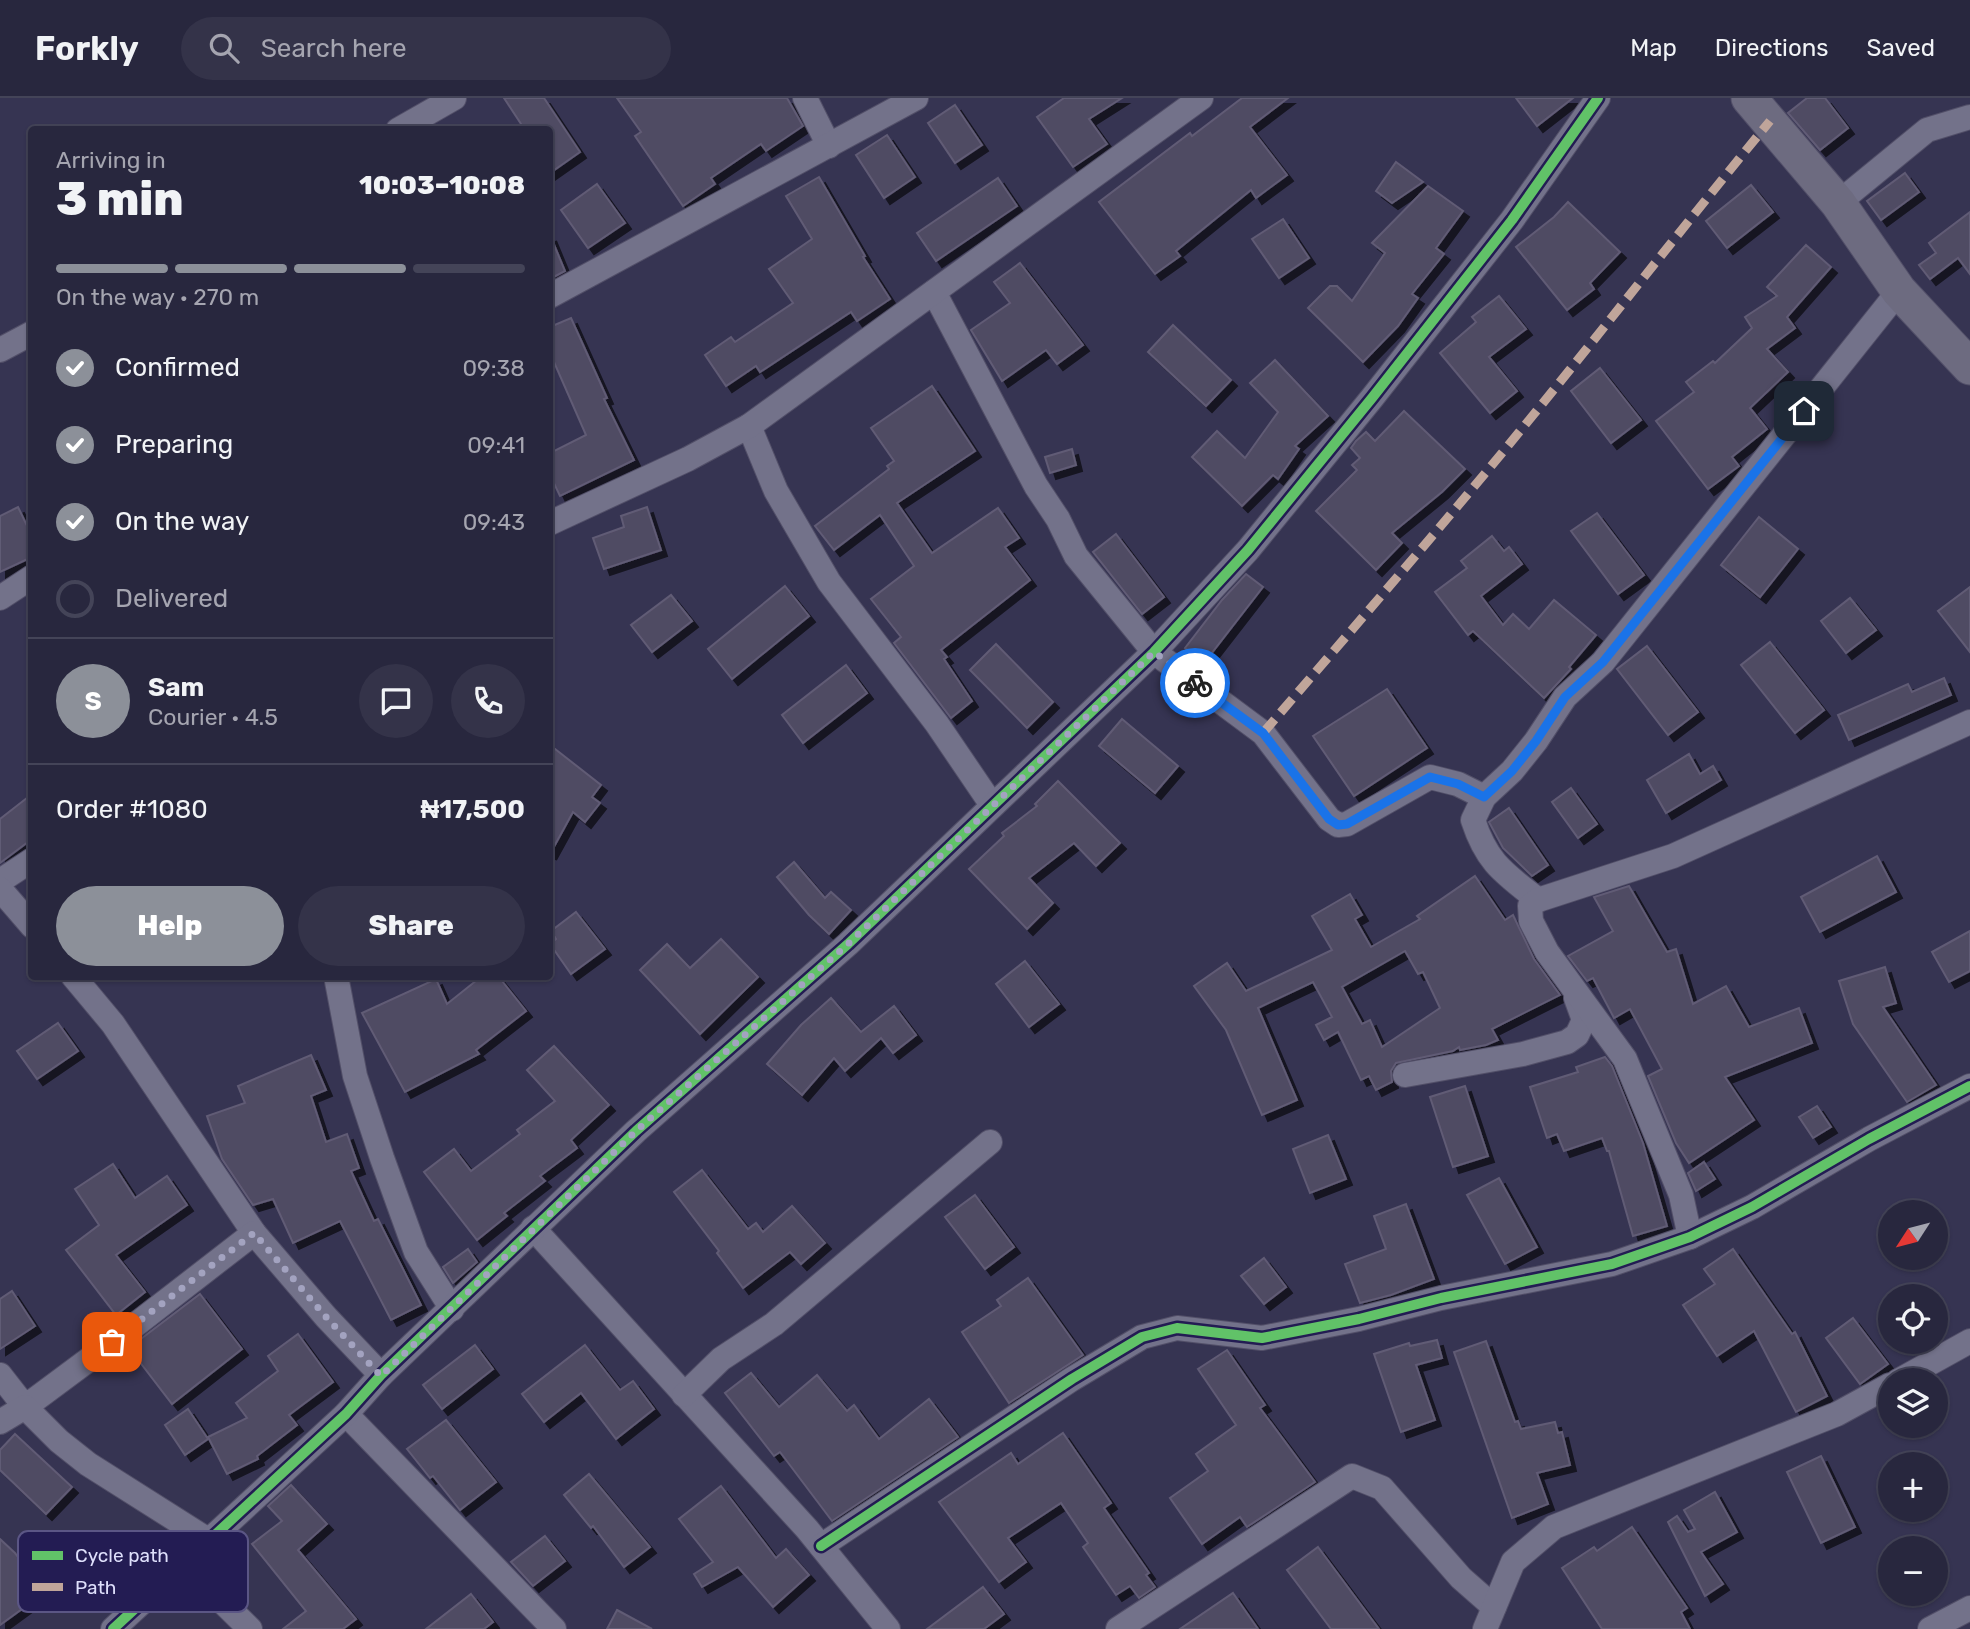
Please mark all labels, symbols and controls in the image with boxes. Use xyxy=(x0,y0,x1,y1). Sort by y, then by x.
search box xyxy=(181,17,671,80)
text: Forkly xyxy=(35,29,139,68)
icon: search xyxy=(205,29,243,67)
text: Search here xyxy=(261,33,407,64)
text: Map xyxy=(1630,34,1677,62)
text: Directions xyxy=(1715,34,1828,62)
text: Saved xyxy=(1866,34,1935,62)
text: Arriving in xyxy=(56,146,166,174)
text: 10:03–10:08 xyxy=(359,170,525,201)
text: 3 min xyxy=(56,172,184,227)
text: On the way · 270 m xyxy=(56,283,259,311)
icon: check xyxy=(56,349,94,387)
text: Confirmed xyxy=(115,352,240,383)
text: 09:38 xyxy=(462,354,525,382)
pin xyxy=(1774,381,1834,441)
icon: home xyxy=(1785,392,1823,430)
icon: check xyxy=(56,426,94,464)
text: Preparing xyxy=(115,429,233,460)
text: 09:41 xyxy=(467,431,525,459)
icon: check xyxy=(56,503,94,541)
text: On the way xyxy=(115,506,249,537)
text: 09:43 xyxy=(463,508,525,536)
text: Delivered xyxy=(115,583,228,614)
courier xyxy=(1160,648,1230,718)
button: chat xyxy=(359,664,433,738)
button: phone xyxy=(451,664,525,738)
icon: bike xyxy=(1176,664,1214,702)
text: Sam xyxy=(148,672,204,703)
text: S xyxy=(84,686,102,717)
text: Courier · 4.5 xyxy=(148,703,278,731)
text: Order #1080 xyxy=(56,794,208,825)
text: ₦17,500 xyxy=(421,794,525,825)
button: Help xyxy=(56,886,284,966)
button: Share xyxy=(298,886,525,966)
north arrow xyxy=(1878,1200,1948,1270)
map controls xyxy=(1878,1200,1948,1606)
button: locate xyxy=(1878,1284,1948,1354)
pin xyxy=(82,1312,142,1372)
icon: bag xyxy=(93,1323,131,1361)
button: layers xyxy=(1878,1368,1948,1438)
button: + xyxy=(1878,1452,1948,1522)
legend xyxy=(18,1531,248,1612)
button: − xyxy=(1878,1536,1948,1606)
text: Cycle path xyxy=(75,1544,169,1567)
text: Path xyxy=(75,1576,116,1599)

